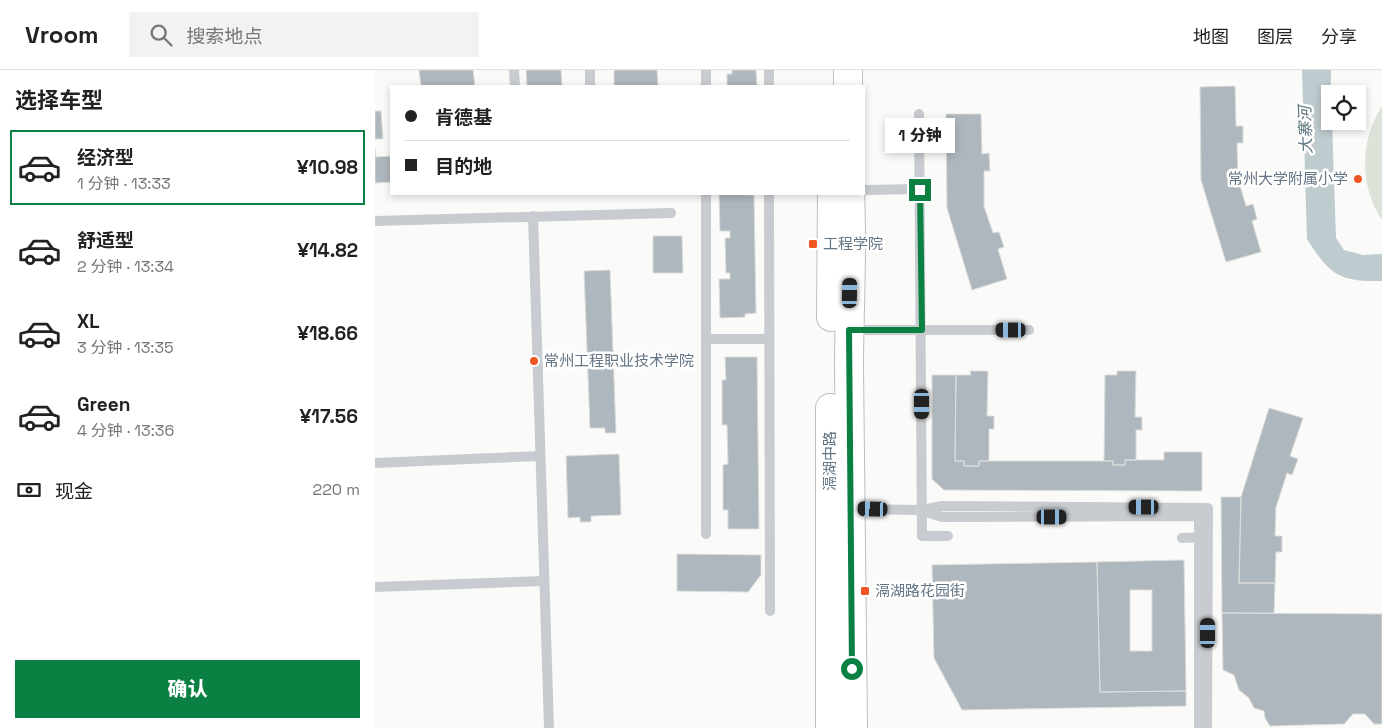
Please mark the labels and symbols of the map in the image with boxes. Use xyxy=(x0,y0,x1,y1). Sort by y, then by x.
water label: 大寨河 xyxy=(1294,103,1317,154)
callout: 1 分钟 xyxy=(885,118,955,152)
place label: 常州大学附属小学 xyxy=(1228,169,1348,188)
marker: 常州大学附属小学 xyxy=(1352,173,1364,185)
route end xyxy=(909,179,931,201)
place label: 工程学院 xyxy=(823,234,883,253)
marker: 工程学院 xyxy=(807,238,819,250)
car xyxy=(842,278,857,308)
car xyxy=(996,323,1026,338)
place label: 常州工程职业技术学院 xyxy=(544,351,694,370)
marker: 常州工程职业技术学院 xyxy=(528,355,540,367)
car xyxy=(914,389,929,419)
street label: 滆湖中路 xyxy=(820,431,839,491)
car xyxy=(1129,500,1159,515)
car xyxy=(857,501,888,517)
car xyxy=(1037,510,1067,525)
place label: 滆湖路花园街 xyxy=(875,581,965,600)
marker: 滆湖路花园街 xyxy=(859,585,871,597)
car xyxy=(1200,618,1215,648)
route start xyxy=(841,658,863,680)

